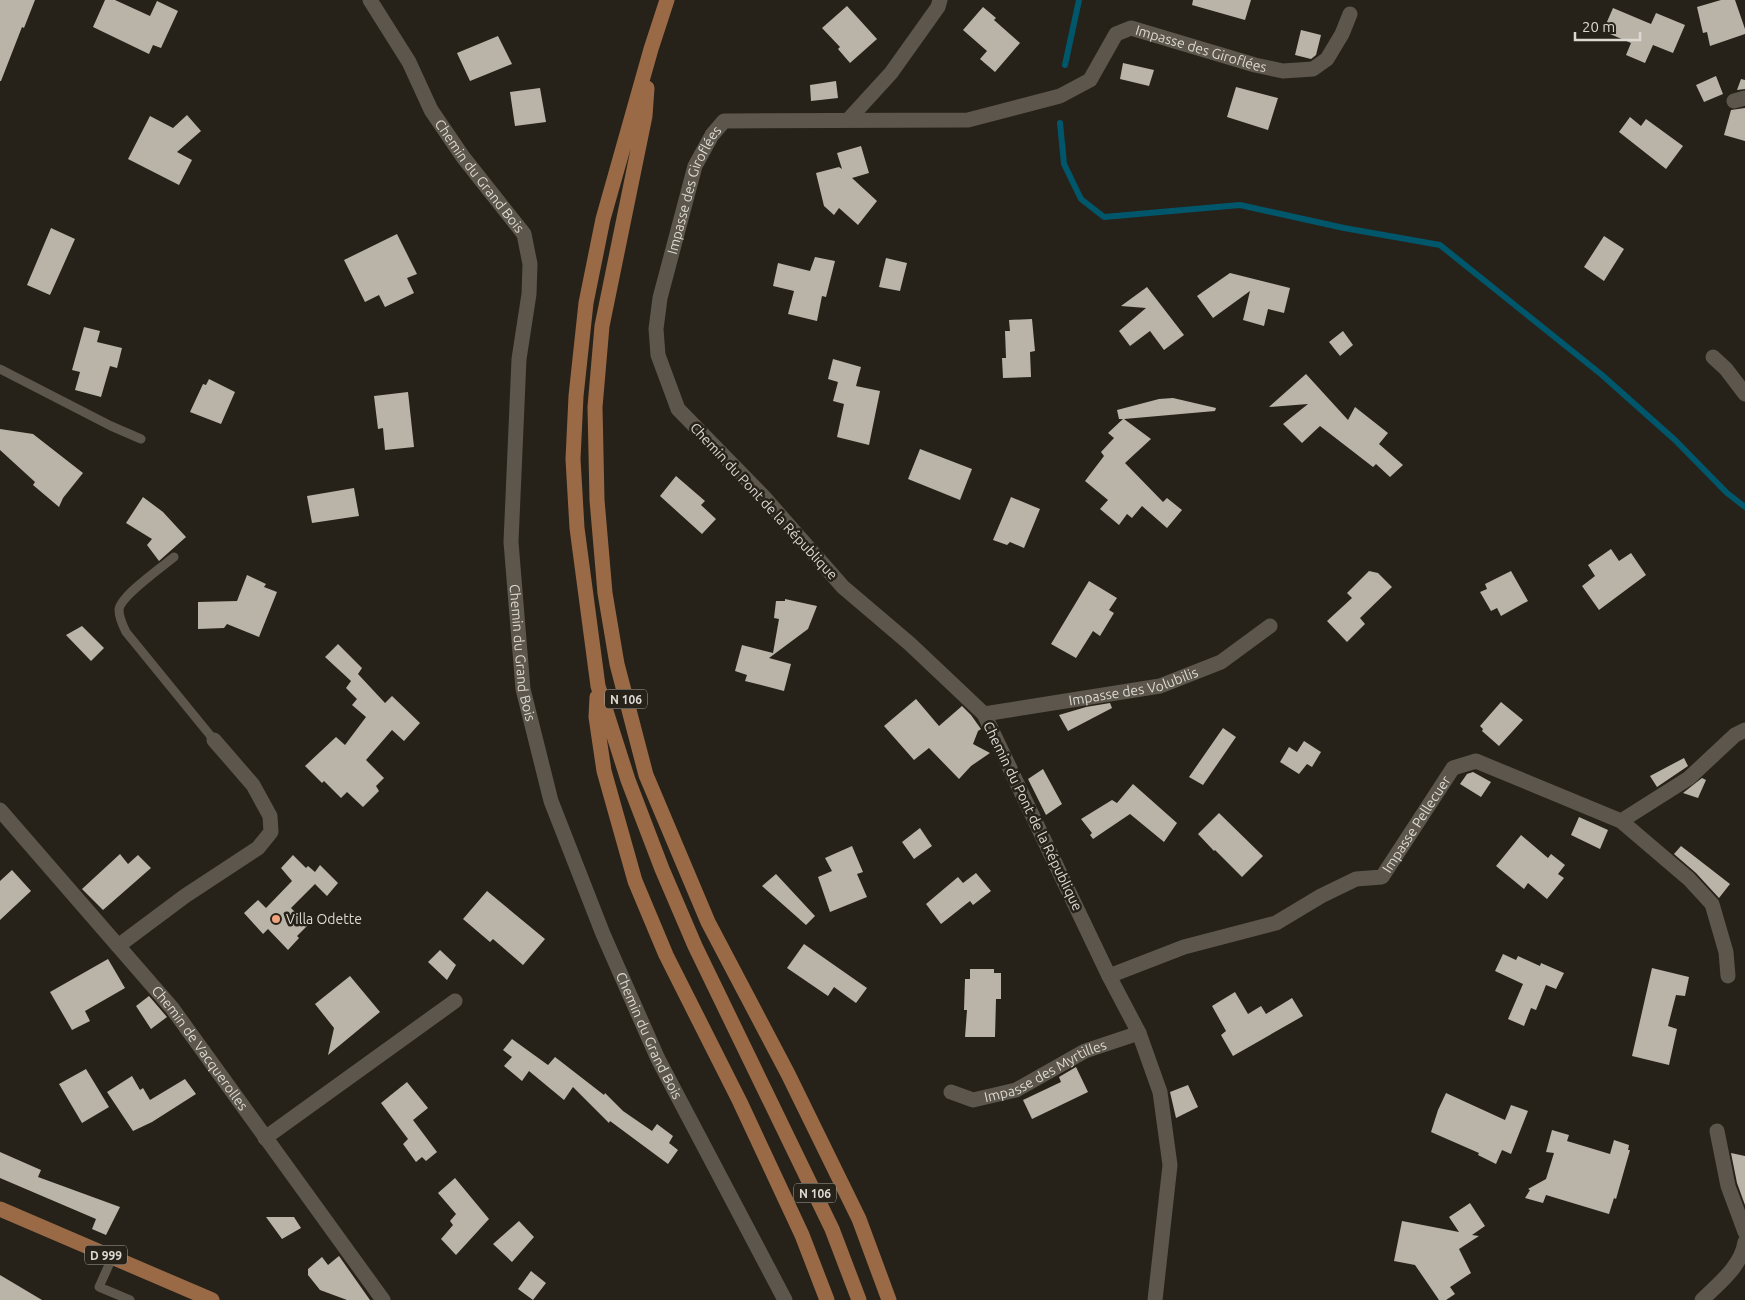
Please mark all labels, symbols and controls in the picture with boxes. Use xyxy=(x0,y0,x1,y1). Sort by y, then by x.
scale bar xyxy=(1575,10,1640,42)
text: 20 m xyxy=(1582,18,1615,35)
street label: Impasse des Giroflées xyxy=(1134,22,1268,75)
street label: Chemin du Grand Bois xyxy=(432,116,528,236)
street label: Impasse des Giroflées xyxy=(664,122,724,256)
street label: Chemin du Pont de la République xyxy=(687,419,841,583)
street label: Chemin du Grand Bois xyxy=(506,583,539,723)
street label: Impasse des Volubilis xyxy=(1067,664,1200,708)
road number: N 106 xyxy=(605,690,647,709)
street label: Chemin du Pont de la République xyxy=(980,719,1086,913)
street label: Impasse Pellecuer xyxy=(1379,772,1454,876)
place label: Villa Odette xyxy=(286,911,362,927)
marker: Villa Odette xyxy=(270,913,282,925)
street label: Chemin du Grand Bois xyxy=(613,970,686,1102)
street label: Chemin de Vacquerolles xyxy=(148,982,251,1113)
street label: Impasse des Myrtilles xyxy=(983,1036,1108,1105)
road number: N 106 xyxy=(794,1184,836,1202)
road number: D 999 xyxy=(85,1246,127,1264)

